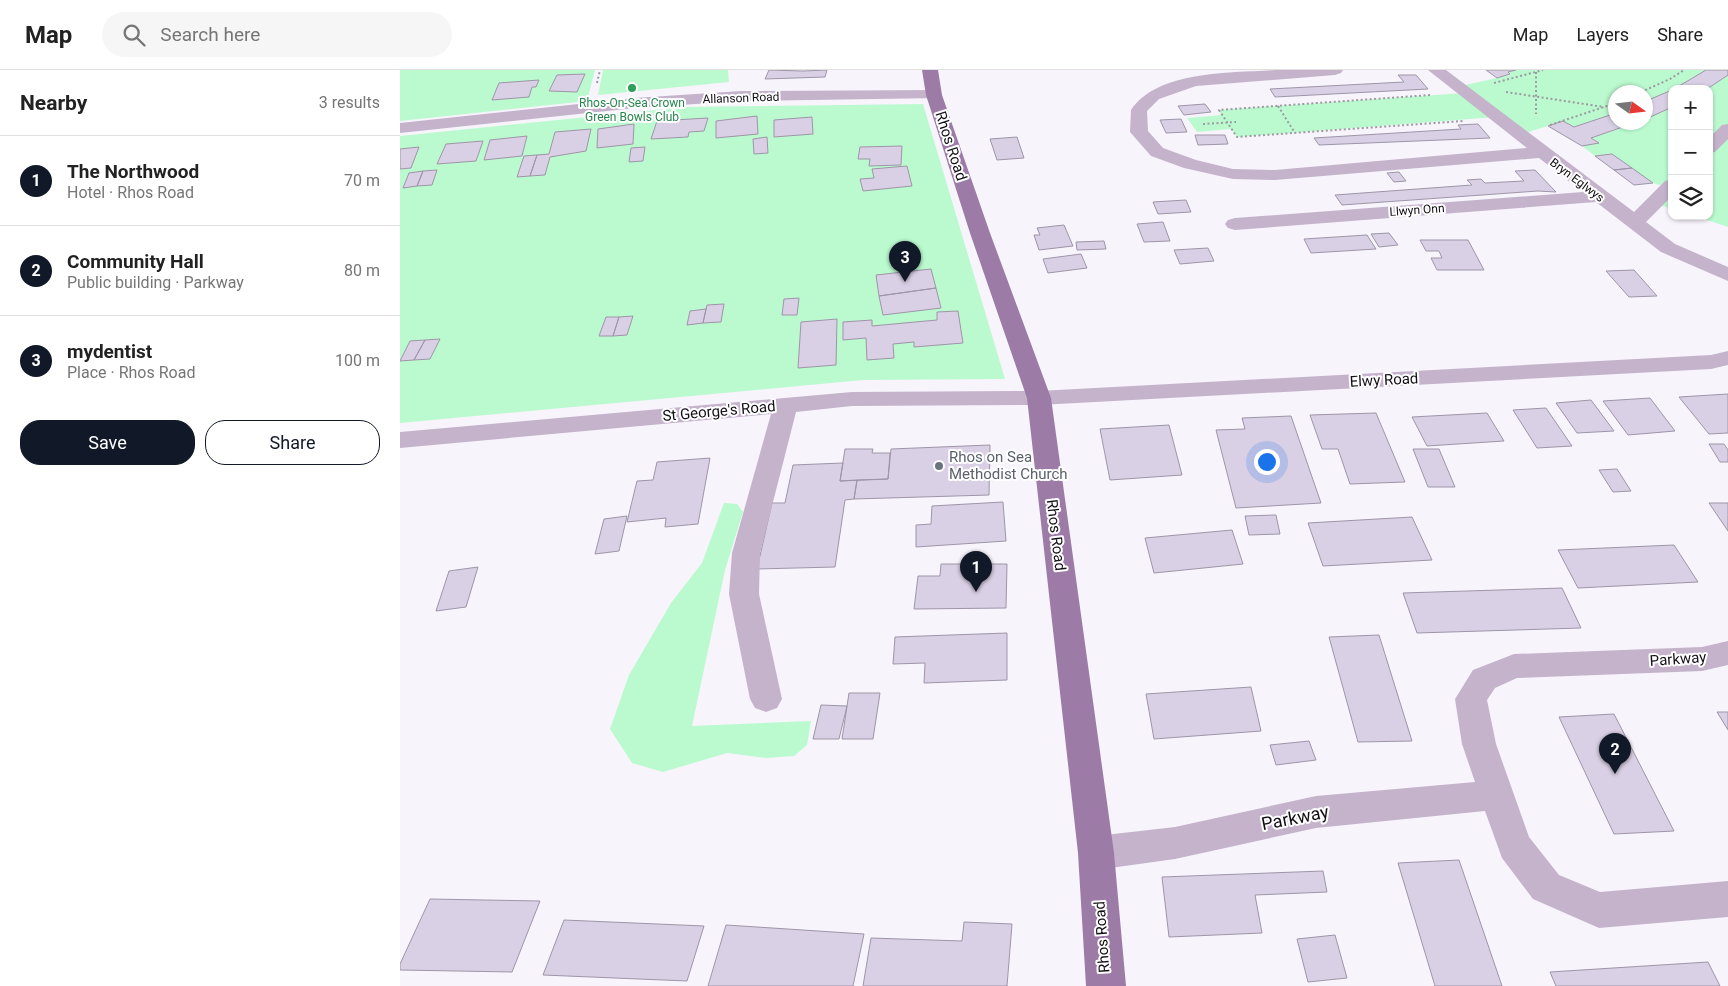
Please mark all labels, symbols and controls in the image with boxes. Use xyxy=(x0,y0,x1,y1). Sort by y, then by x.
search box xyxy=(102,12,452,57)
text: Map xyxy=(25,21,72,49)
icon: search xyxy=(120,21,148,49)
text: Search here xyxy=(160,23,260,46)
text: Map xyxy=(1513,24,1548,45)
text: Layers xyxy=(1576,24,1629,45)
text: Share xyxy=(1657,24,1703,45)
marker: Rhos-On-Sea Crown Green Bowls Club xyxy=(626,82,638,94)
north arrow xyxy=(1608,85,1653,130)
map controls xyxy=(1668,85,1713,220)
button: + xyxy=(1668,85,1713,130)
street label: Allanson Road xyxy=(702,90,780,106)
text: Nearby xyxy=(20,91,87,115)
text: 3 results xyxy=(319,93,380,112)
place label: Rhos-On-Sea Crown Green Bowls Club xyxy=(579,96,685,124)
street label: Rhos Road xyxy=(931,109,971,183)
button: − xyxy=(1668,130,1713,175)
street label: Bryn Eglwys xyxy=(1547,155,1607,205)
text: The Northwood xyxy=(67,160,199,183)
text: 1 xyxy=(31,171,41,190)
text: 70 m xyxy=(344,171,380,190)
button: layers xyxy=(1668,175,1713,220)
text: Hotel · Rhos Road xyxy=(67,183,194,202)
street label: Llwyn Onn xyxy=(1389,201,1445,219)
pin: 3 xyxy=(889,241,921,282)
text: Community Hall xyxy=(67,250,204,273)
text: 2 xyxy=(31,261,41,280)
text: 80 m xyxy=(344,261,380,280)
text: Public building · Parkway xyxy=(67,273,244,292)
text: mydentist xyxy=(67,340,152,363)
text: 3 xyxy=(31,351,41,370)
text: 100 m xyxy=(335,351,380,370)
text: Place · Rhos Road xyxy=(67,363,195,382)
street label: Elwy Road xyxy=(1349,369,1419,391)
street label: St George's Road xyxy=(662,397,776,425)
button: Save xyxy=(20,420,195,465)
button: Share xyxy=(205,420,380,465)
place label: Rhos on Sea Methodist Church xyxy=(949,448,1068,483)
your location xyxy=(1254,449,1280,475)
marker: Rhos on Sea Methodist Church xyxy=(933,460,945,472)
street label: Rhos Road xyxy=(1043,498,1069,572)
pin: 1 xyxy=(960,551,992,592)
street label: Parkway xyxy=(1649,648,1707,670)
pin: 2 xyxy=(1599,733,1631,774)
street label: Parkway xyxy=(1260,801,1331,834)
street label: Rhos Road xyxy=(1091,900,1113,974)

